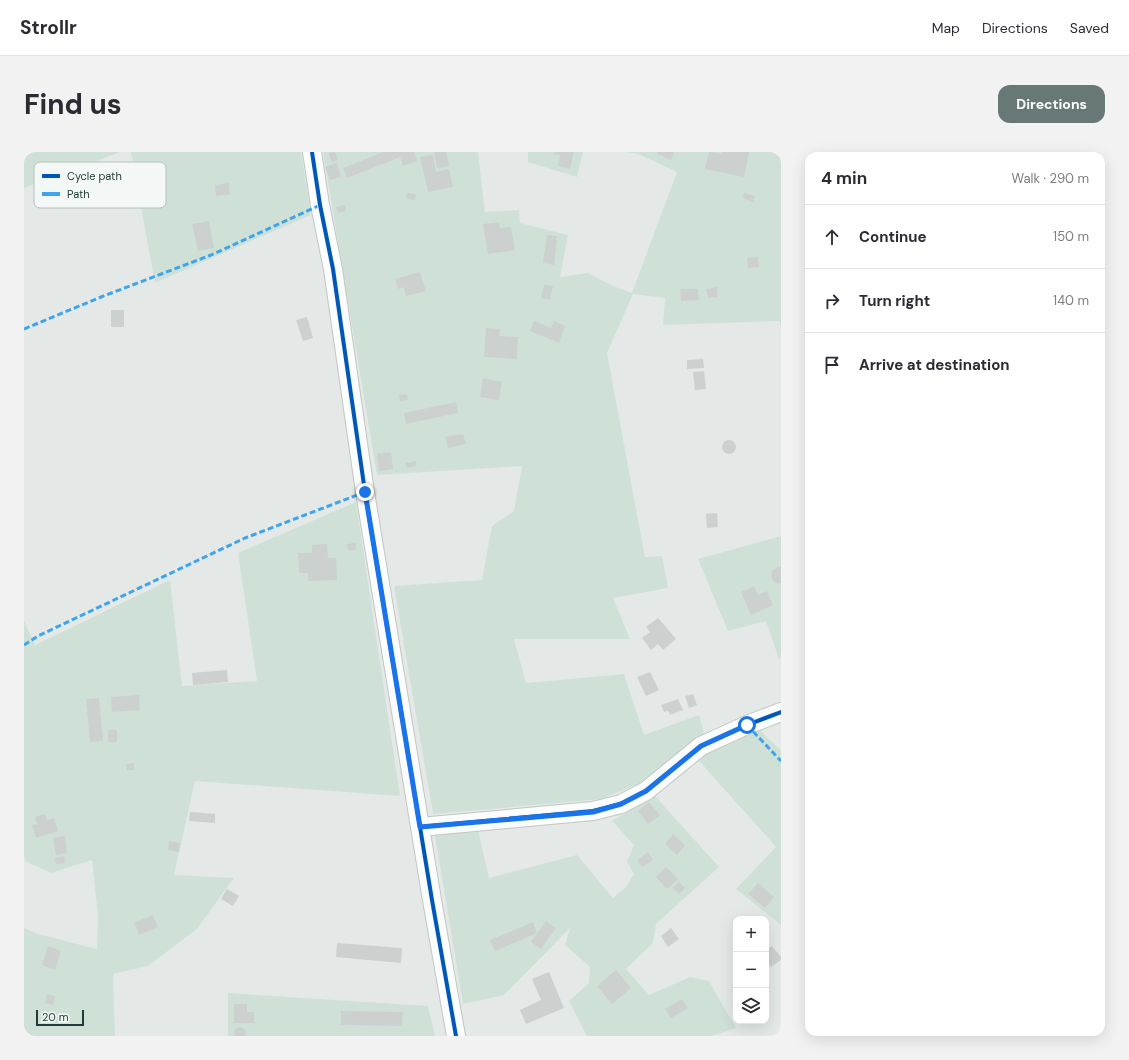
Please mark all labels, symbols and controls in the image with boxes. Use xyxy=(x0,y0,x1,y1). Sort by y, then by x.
text: Strollr xyxy=(20,15,77,40)
text: Map xyxy=(932,19,960,37)
text: Directions xyxy=(982,19,1048,37)
text: Saved xyxy=(1070,19,1109,37)
button: Directions xyxy=(998,85,1105,123)
text: Find us xyxy=(24,86,122,123)
legend xyxy=(34,162,166,208)
text: 4 min xyxy=(821,167,867,189)
text: Cycle path xyxy=(67,169,122,183)
text: Walk · 290 m xyxy=(1012,170,1089,187)
text: Path xyxy=(67,187,90,201)
icon: ahead xyxy=(821,226,843,248)
text: Continue xyxy=(859,227,927,247)
text: 150 m xyxy=(1053,228,1089,245)
icon: right xyxy=(821,290,843,312)
text: Turn right xyxy=(859,291,930,311)
text: 140 m xyxy=(1053,292,1089,309)
icon: arrive xyxy=(821,354,843,376)
text: Arrive at destination xyxy=(859,355,1010,375)
route end xyxy=(356,483,374,501)
route start xyxy=(738,716,756,734)
map controls xyxy=(733,916,769,1024)
button: + xyxy=(733,916,769,952)
button: − xyxy=(733,952,769,988)
button: layers xyxy=(733,988,769,1024)
scale bar xyxy=(36,1008,84,1027)
text: 20 m xyxy=(42,1010,68,1024)

